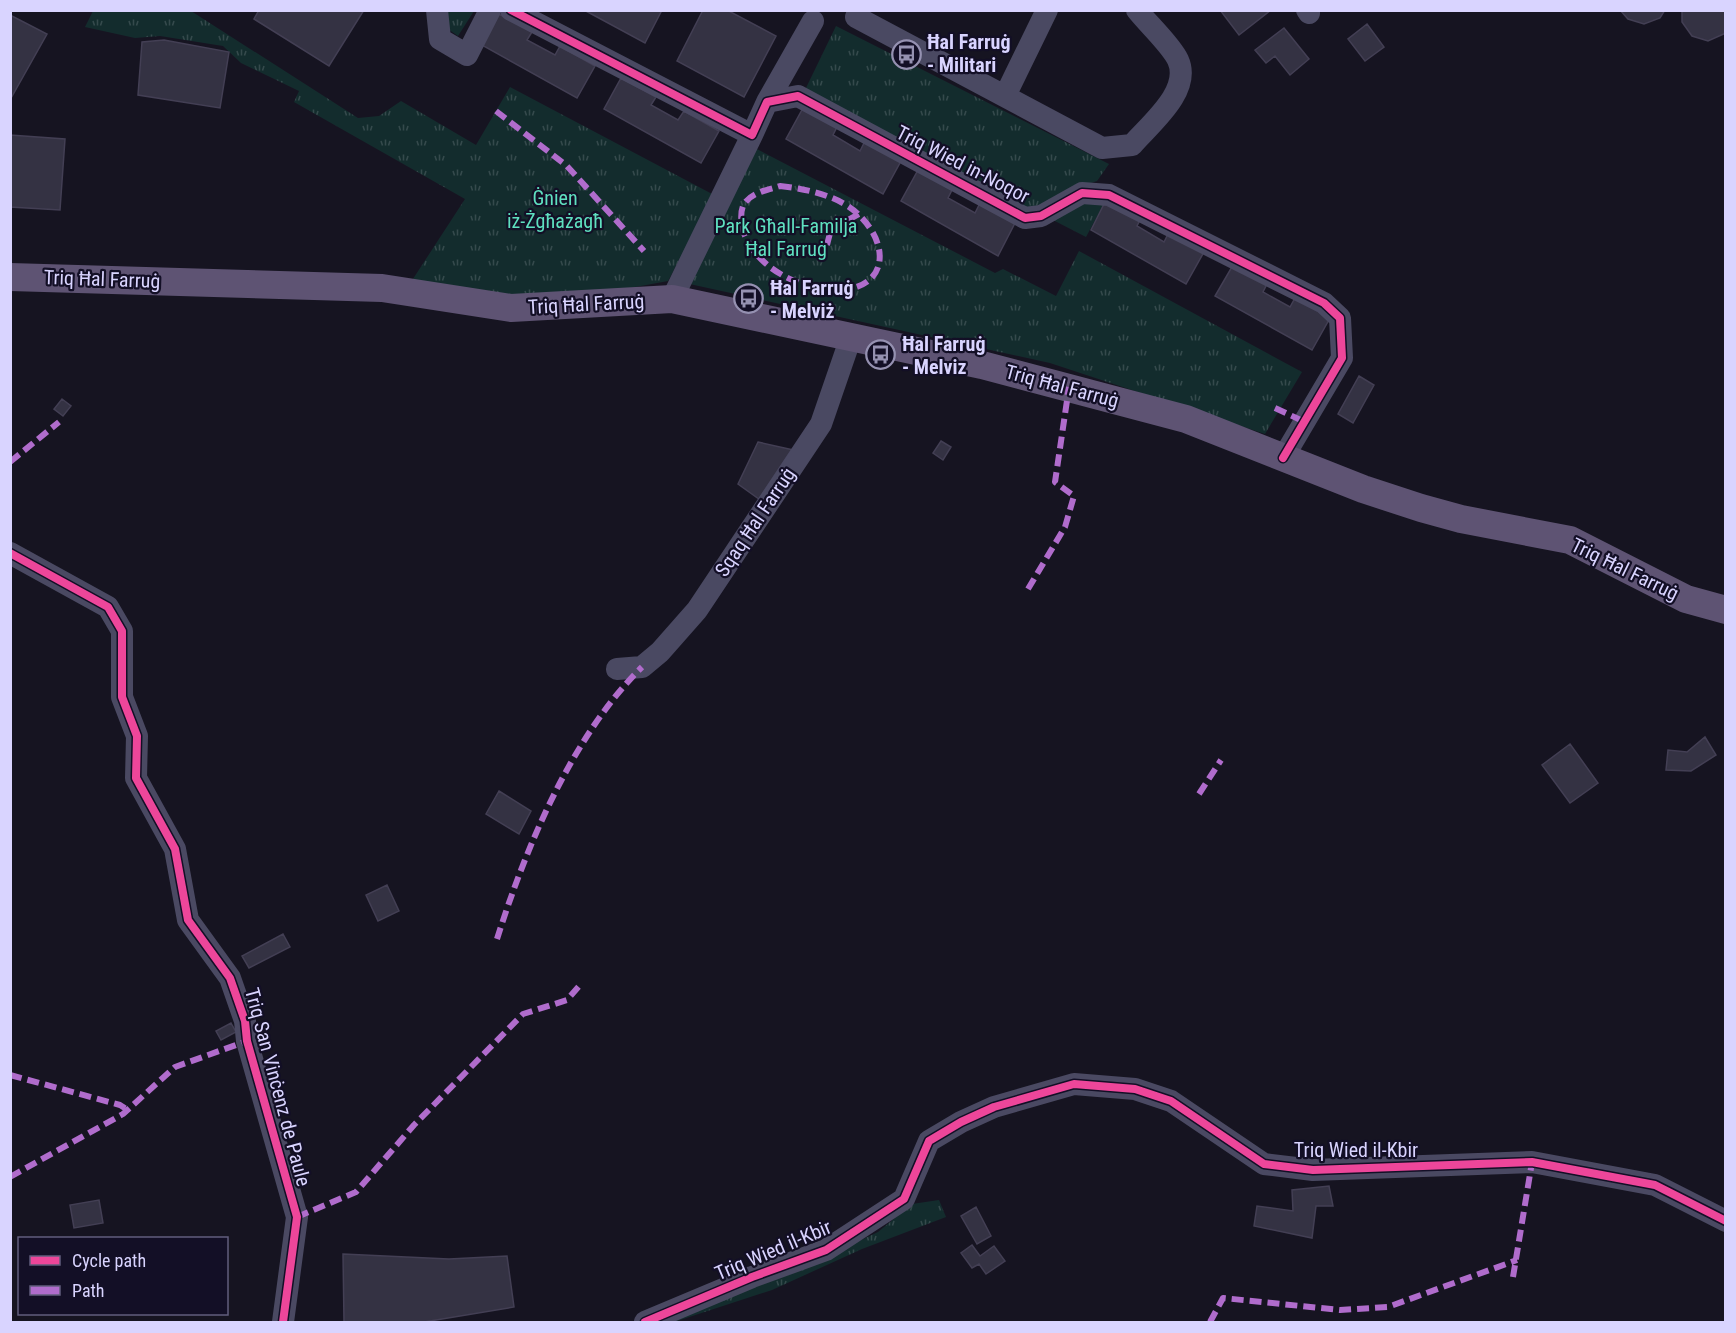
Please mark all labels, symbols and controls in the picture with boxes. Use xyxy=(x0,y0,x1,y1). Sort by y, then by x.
place label: Ħal Farruġ - Militari xyxy=(927,30,1010,77)
bus stop icon: Ħal Farruġ - Militari xyxy=(890,38,922,70)
street label: Triq Wied in-Noqor xyxy=(892,120,1034,208)
park label: Ġnien iż-Żgħażagħ xyxy=(507,186,603,233)
park label: Park Għall-Familja Ħal Farruġ xyxy=(715,214,857,261)
street label: Triq Ħal Farruġ xyxy=(43,265,161,293)
place label: Ħal Farruġ - Melviż xyxy=(770,276,853,323)
bus stop icon: Ħal Farruġ - Melviż xyxy=(733,283,765,315)
street label: Triq Ħal Farruġ xyxy=(527,289,645,319)
place label: Ħal Farruġ - Melviz xyxy=(902,332,985,379)
bus stop icon: Ħal Farruġ - Melviz xyxy=(865,339,897,371)
street label: Triq Ħal Farruġ xyxy=(1003,359,1121,413)
street label: Sqaq Ħal Farruġ xyxy=(710,463,800,581)
street label: Triq Ħal Farruġ xyxy=(1567,533,1683,605)
street label: Triq San Vinċenz de Paule xyxy=(240,985,316,1189)
street label: Triq Wied il-Kbir xyxy=(1294,1138,1418,1162)
street label: Triq Wied il-Kbir xyxy=(711,1215,835,1285)
legend xyxy=(18,1237,228,1315)
text: Cycle path xyxy=(72,1250,146,1271)
text: Path xyxy=(72,1280,105,1301)

